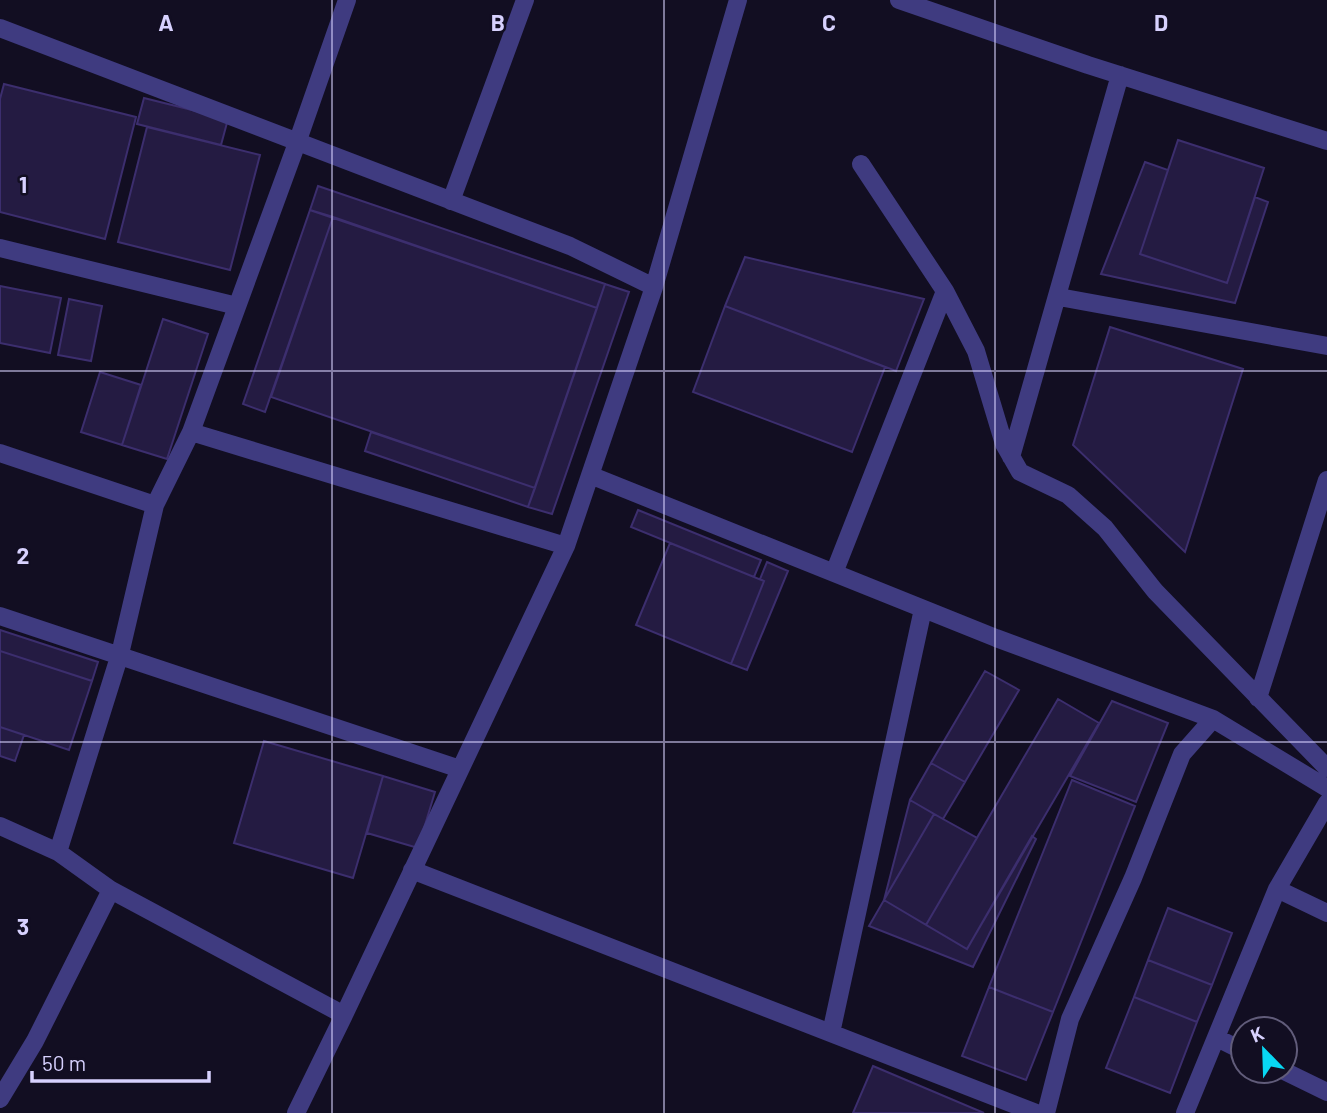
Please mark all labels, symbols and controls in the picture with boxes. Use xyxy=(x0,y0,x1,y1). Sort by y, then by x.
text: A xyxy=(158,8,174,36)
text: B xyxy=(491,8,505,36)
text: C xyxy=(822,8,836,36)
text: D xyxy=(1154,8,1168,36)
text: 1 xyxy=(19,170,27,198)
text: 2 xyxy=(17,541,29,569)
text: 3 xyxy=(17,912,29,940)
north arrow xyxy=(1229,1015,1299,1085)
text: K xyxy=(1247,1021,1267,1047)
scale bar xyxy=(32,1040,208,1084)
text: 50 m xyxy=(42,1050,86,1075)

